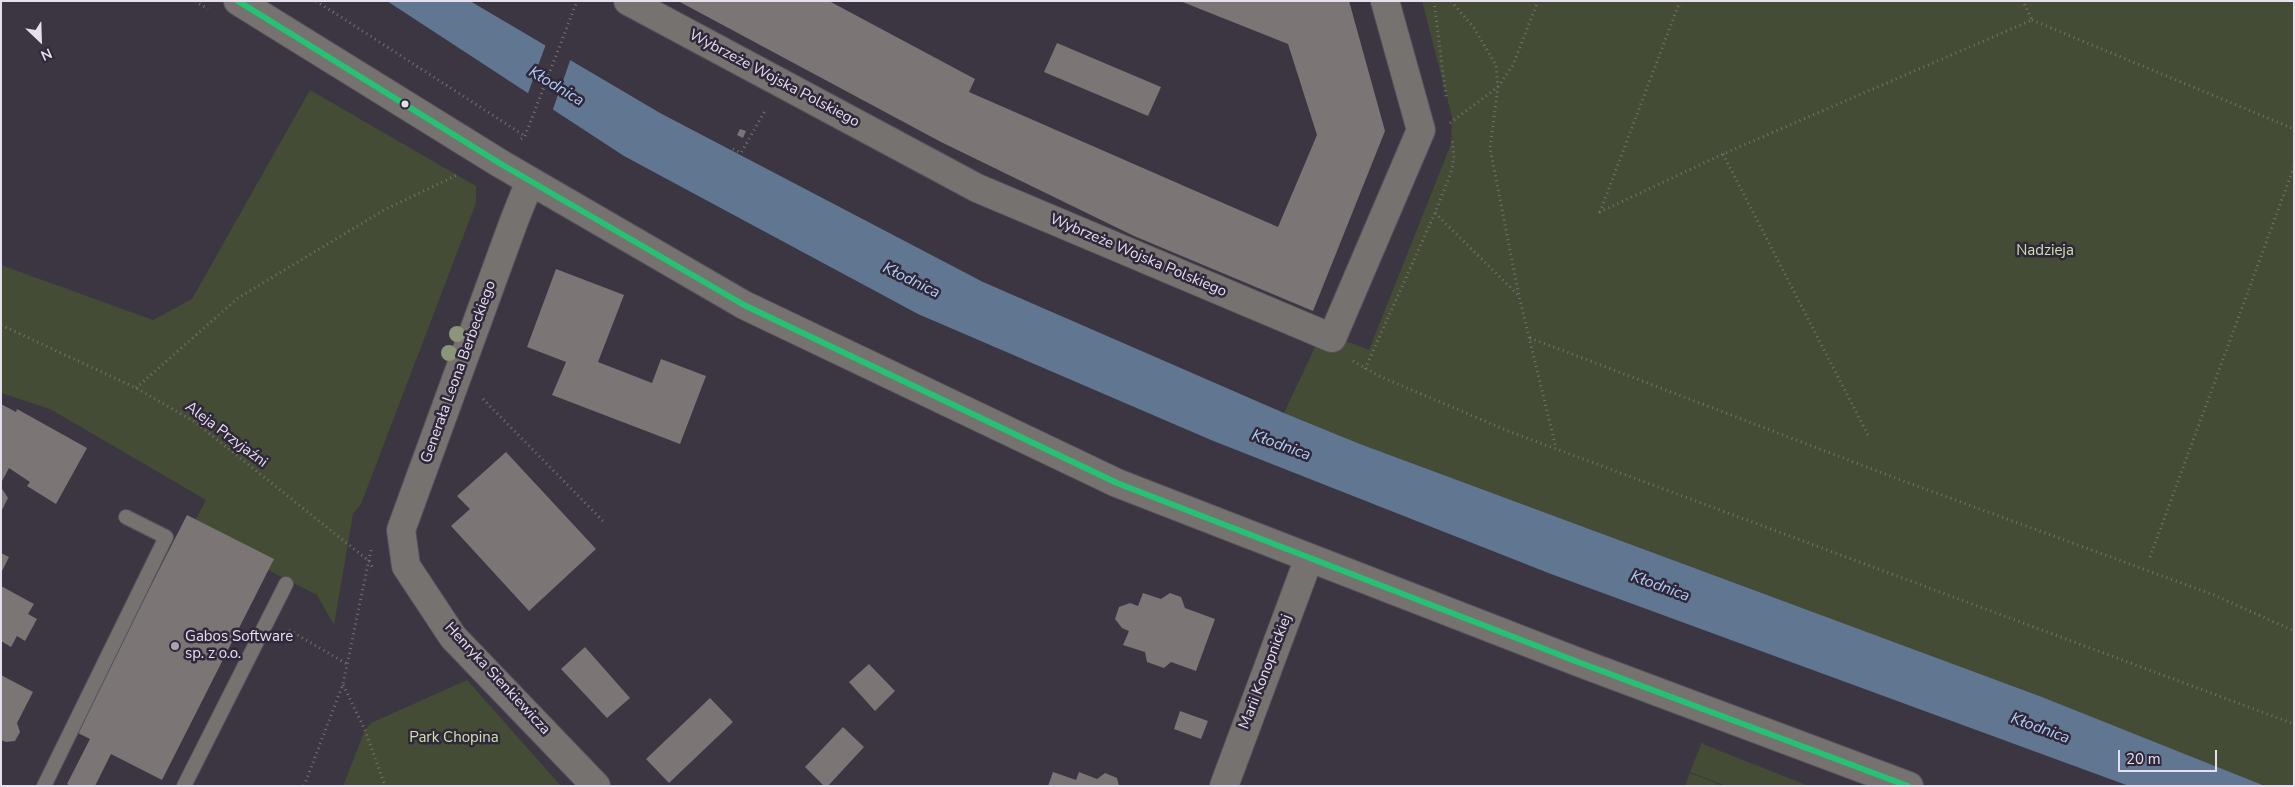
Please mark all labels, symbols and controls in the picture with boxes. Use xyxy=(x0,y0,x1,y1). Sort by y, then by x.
north arrow xyxy=(15,15,65,65)
street label: Wybrzeże Wojska Polskiego xyxy=(686,26,862,132)
text: N xyxy=(38,43,55,65)
water label: Kłodnica xyxy=(525,63,587,111)
unlabelled marker xyxy=(400,99,410,109)
street label: Wybrzeże Wojska Polskiego xyxy=(1047,211,1229,301)
park label: Nadzieja xyxy=(2016,242,2074,260)
water label: Kłodnica xyxy=(879,259,943,303)
street label: Generała Leona Berbeckiego xyxy=(418,278,500,466)
street label: Aleja Przyjaźni xyxy=(181,398,271,472)
water label: Kłodnica xyxy=(1249,426,1313,466)
water label: Kłodnica xyxy=(1628,567,1692,607)
street label: Marii Konopnickiej xyxy=(1236,612,1296,732)
street label: Henryka Sienkiewicza xyxy=(440,619,554,739)
place label: Gabos Software sp. z o.o. xyxy=(185,628,293,663)
marker: Gabos Software sp. z o.o. xyxy=(169,640,181,652)
water label: Kłodnica xyxy=(2008,709,2072,749)
park label: Park Chopina xyxy=(409,729,499,747)
scale bar xyxy=(2120,740,2219,772)
text: 20 m xyxy=(2126,749,2161,769)

